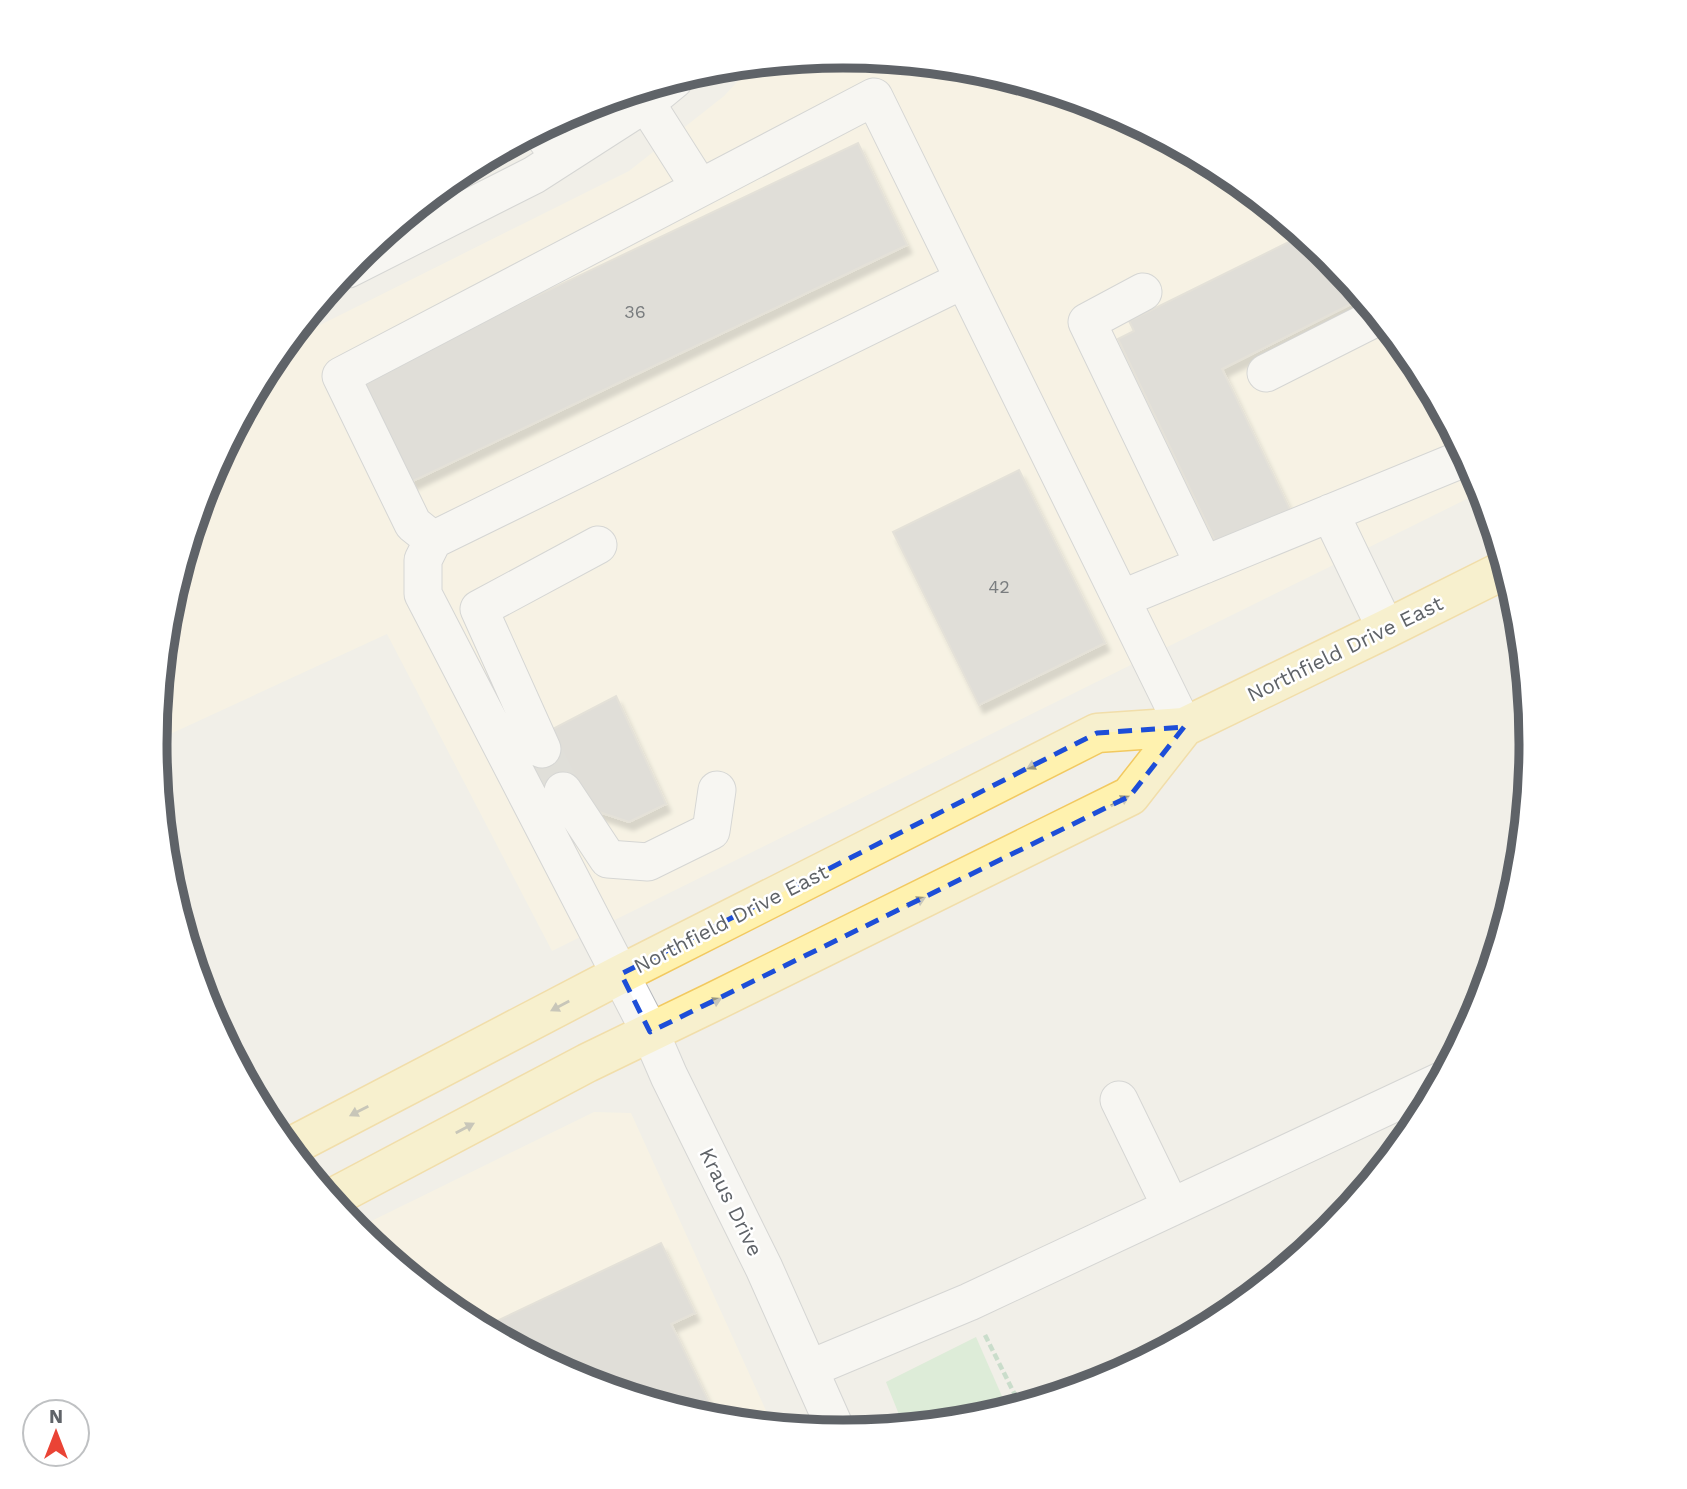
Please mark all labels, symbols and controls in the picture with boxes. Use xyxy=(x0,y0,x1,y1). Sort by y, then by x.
house number: 36 xyxy=(624,301,646,322)
house number: 42 xyxy=(988,576,1010,597)
street label: Northfield Drive East xyxy=(1243,590,1447,707)
one-way arrow xyxy=(1026,757,1046,769)
one-way arrow xyxy=(1110,795,1130,806)
street label: Northfield Drive East xyxy=(629,859,832,978)
one-way arrow xyxy=(906,896,926,907)
one-way arrow xyxy=(702,997,722,1008)
one-way arrow xyxy=(551,1000,570,1012)
one-way arrow xyxy=(349,1105,368,1117)
one-way arrow xyxy=(455,1122,475,1134)
street label: Kraus Drive xyxy=(694,1144,768,1260)
north arrow xyxy=(21,1398,91,1468)
text: N xyxy=(49,1405,63,1428)

